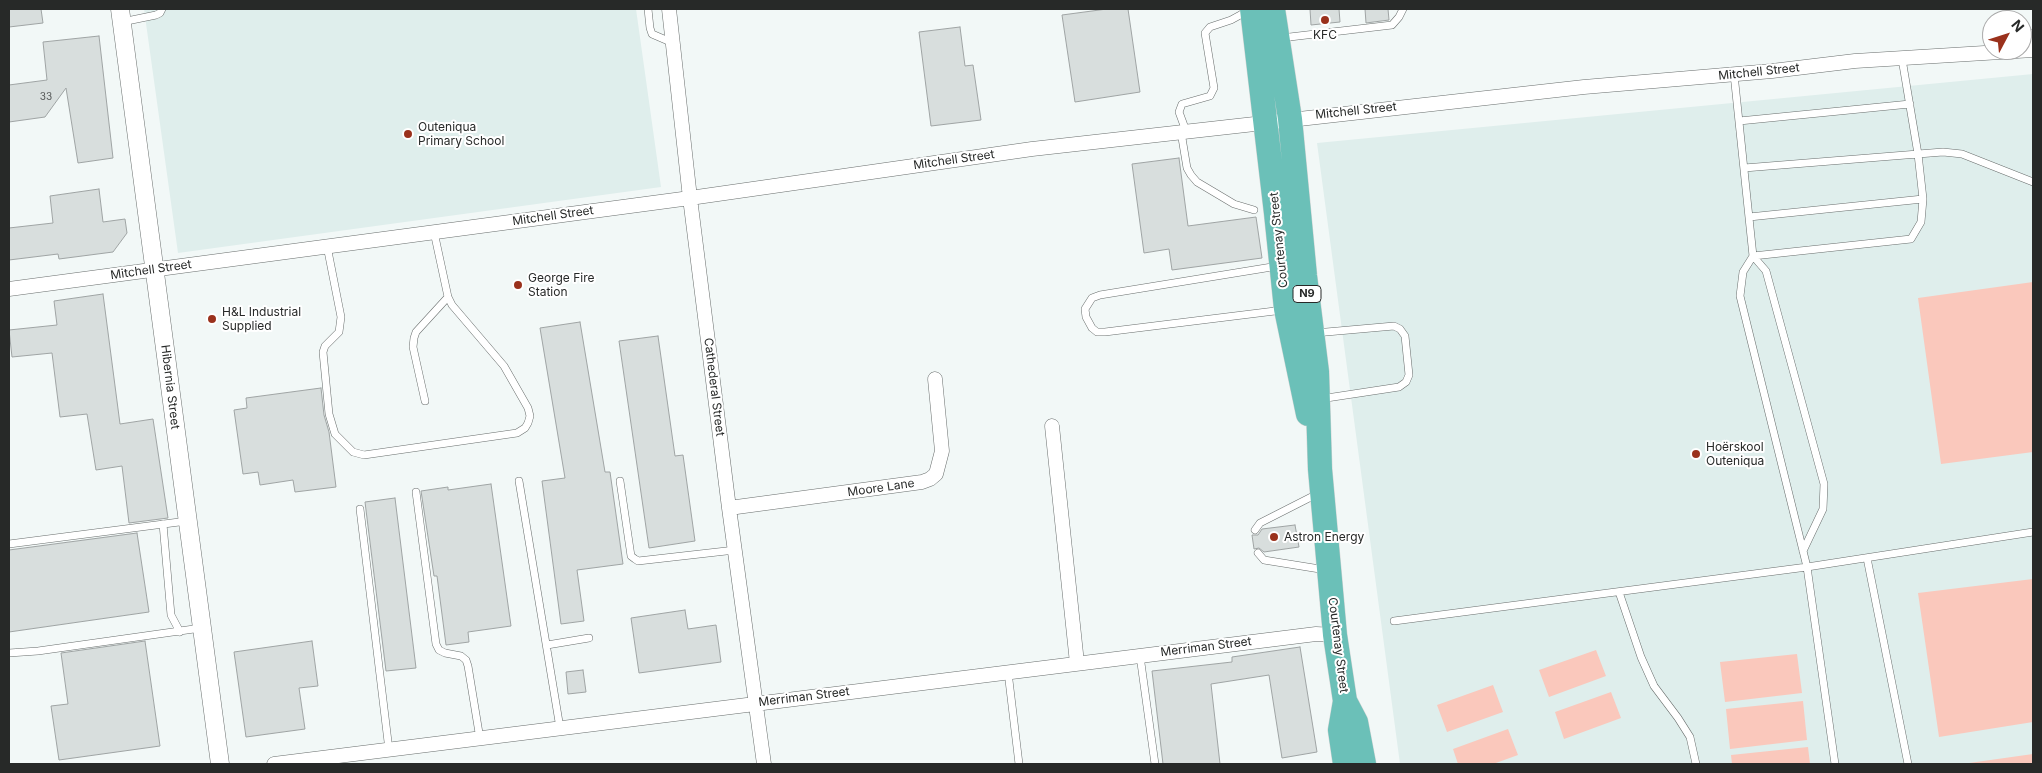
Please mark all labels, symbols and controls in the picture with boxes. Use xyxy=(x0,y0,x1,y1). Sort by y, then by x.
north arrow xyxy=(1982,10,2032,60)
marker: KFC xyxy=(1319,14,1331,26)
text: N xyxy=(2008,16,2028,35)
place label: KFC xyxy=(1313,28,1337,42)
street label: Mitchell Street xyxy=(1718,61,1800,83)
house number: 33 xyxy=(40,91,52,103)
street label: Mitchell Street xyxy=(1315,100,1397,122)
place label: Outeniqua Primary School xyxy=(418,120,504,148)
marker: Outeniqua Primary School xyxy=(402,128,414,140)
street label: Mitchell Street xyxy=(913,147,995,173)
street label: Courtenay Street xyxy=(1267,191,1291,289)
street label: Mitchell Street xyxy=(512,203,594,229)
street label: Mitchell Street xyxy=(110,257,192,283)
place label: George Fire Station xyxy=(528,271,594,299)
marker: George Fire Station xyxy=(512,279,524,291)
road number: N9 xyxy=(1293,286,1321,302)
place label: H&L Industrial Supplied xyxy=(222,305,301,333)
marker: H&L Industrial Supplied xyxy=(206,313,218,325)
street label: Cathederal Street xyxy=(701,337,727,437)
street label: Hibernia Street xyxy=(158,344,182,430)
place label: Hoërskool Outeniqua xyxy=(1706,440,1764,468)
marker: Hoërskool Outeniqua xyxy=(1690,448,1702,460)
street label: Moore Lane xyxy=(847,476,915,500)
place label: Astron Energy xyxy=(1284,530,1364,544)
marker: Astron Energy xyxy=(1268,531,1280,543)
street label: Courtenay Street xyxy=(1325,596,1351,694)
street label: Merriman Street xyxy=(1160,634,1252,660)
street label: Merriman Street xyxy=(758,684,850,710)

